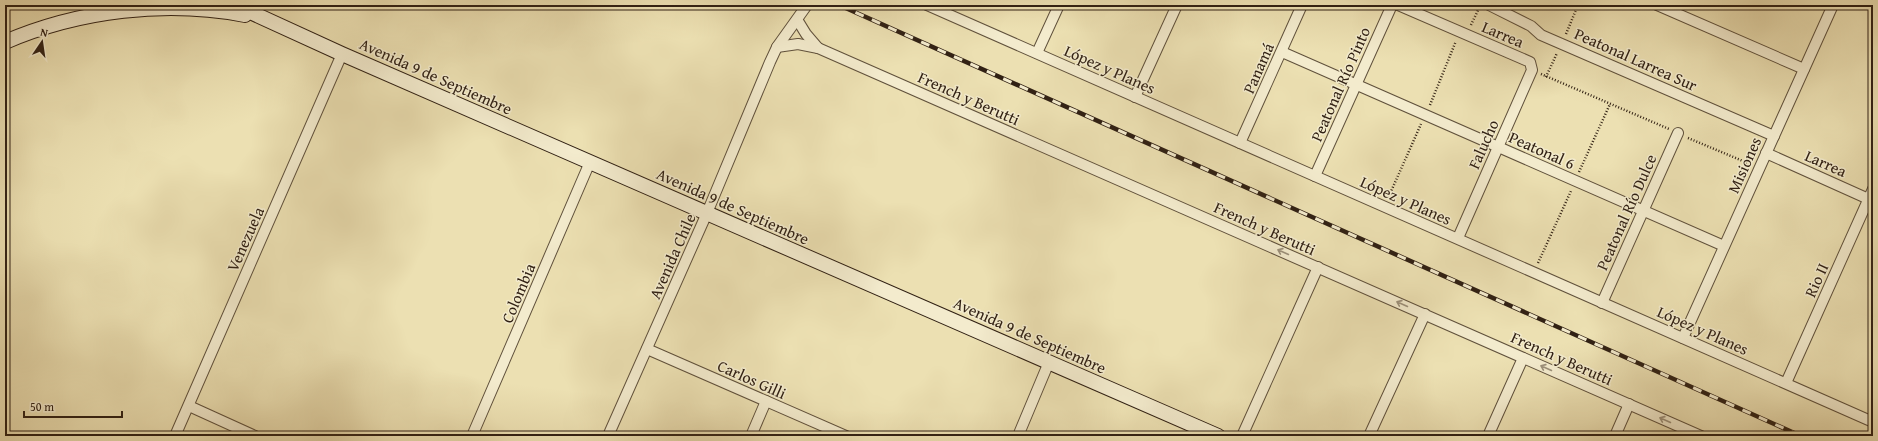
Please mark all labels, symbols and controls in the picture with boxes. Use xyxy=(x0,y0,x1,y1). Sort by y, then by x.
street label: Larrea xyxy=(1478,14,1528,54)
street label: Peatonal Larrea Sur xyxy=(1571,21,1702,97)
north arrow xyxy=(22,22,62,62)
street label: Peatonal Río Pinto xyxy=(1304,23,1376,145)
text: N xyxy=(39,24,50,41)
street label: Avenida 9 de Septiembre xyxy=(356,32,516,120)
street label: López y Planes xyxy=(1061,38,1159,100)
street label: Panamá xyxy=(1236,38,1280,97)
street label: French y Berutti xyxy=(914,65,1024,131)
street label: Falucho xyxy=(1461,115,1505,173)
street label: Peatonal 6 xyxy=(1505,125,1579,175)
street label: Misiones xyxy=(1721,133,1767,197)
street label: Larrea xyxy=(1801,143,1851,183)
street label: Peatonal Río Dulce xyxy=(1590,150,1662,274)
street label: Avenida 9 de Septiembre xyxy=(653,162,813,250)
street label: López y Planes xyxy=(1357,169,1455,231)
street label: French y Berutti xyxy=(1210,195,1320,261)
street label: Venezuela xyxy=(220,202,270,275)
street label: Avenida Chile xyxy=(642,209,702,303)
one-way arrow xyxy=(1277,248,1289,255)
street label: Colombia xyxy=(495,259,542,327)
street label: Rio II xyxy=(1798,259,1834,301)
street label: Avenida 9 de Septiembre xyxy=(950,291,1110,379)
street label: López y Planes xyxy=(1654,299,1752,361)
one-way arrow xyxy=(1396,300,1408,307)
street label: French y Berutti xyxy=(1507,325,1617,391)
street label: Carlos Gilli xyxy=(714,353,791,405)
one-way arrow xyxy=(1541,364,1553,371)
scale bar xyxy=(24,393,122,419)
text: 50 m xyxy=(30,398,54,415)
one-way arrow xyxy=(1660,416,1672,423)

